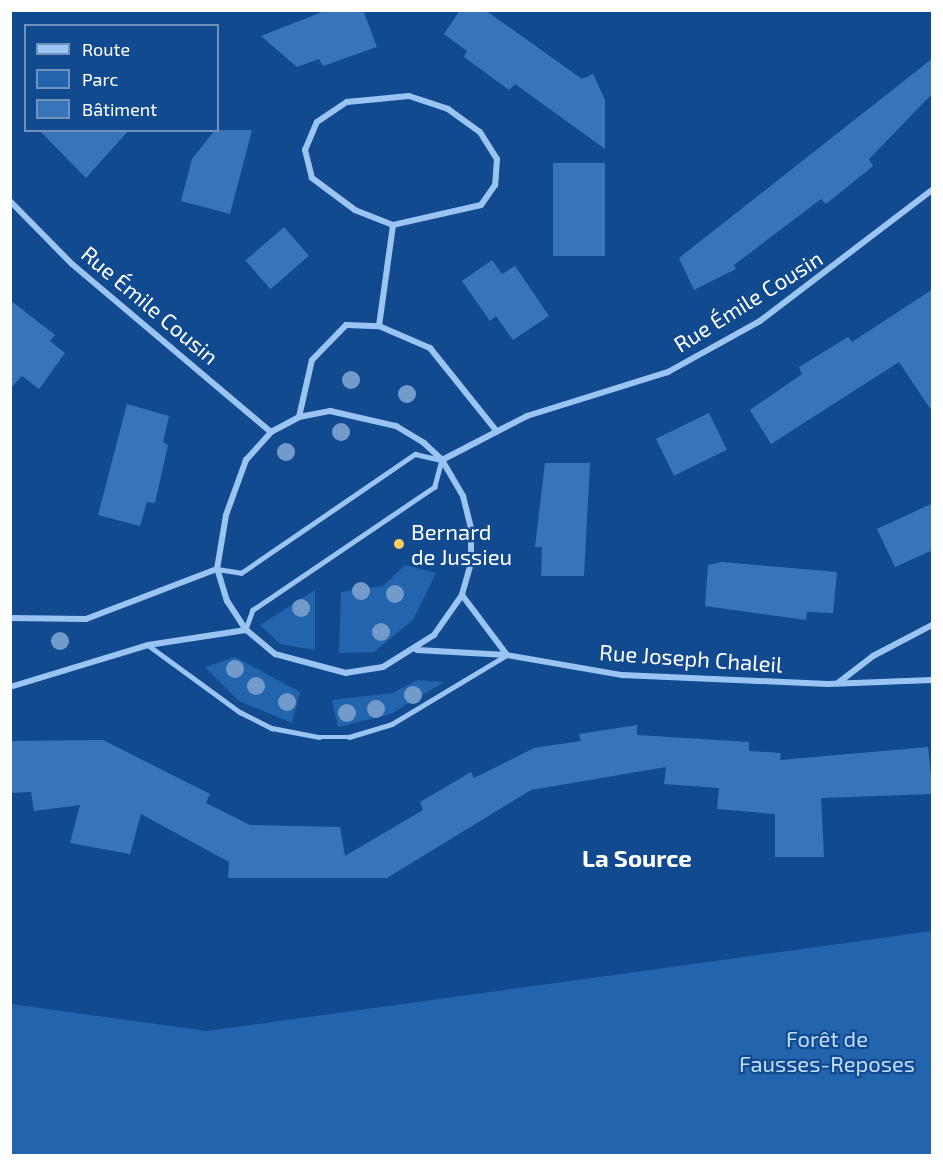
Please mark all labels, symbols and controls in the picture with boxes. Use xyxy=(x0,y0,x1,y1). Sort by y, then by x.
legend xyxy=(24,24,219,132)
text: Route xyxy=(82,38,130,60)
text: Parc xyxy=(82,68,118,90)
text: Bâtiment xyxy=(82,98,157,120)
street label: Rue Émile Cousin xyxy=(76,240,224,370)
street label: Rue Émile Cousin xyxy=(669,245,827,357)
place label: Bernard de Jussieu xyxy=(411,518,513,570)
marker: Bernard de Jussieu xyxy=(392,537,406,551)
street label: Rue Joseph Chaleil xyxy=(598,638,784,678)
district label: La Source xyxy=(582,844,692,872)
park label: Forêt de Fausses-Reposes xyxy=(739,1025,915,1076)

